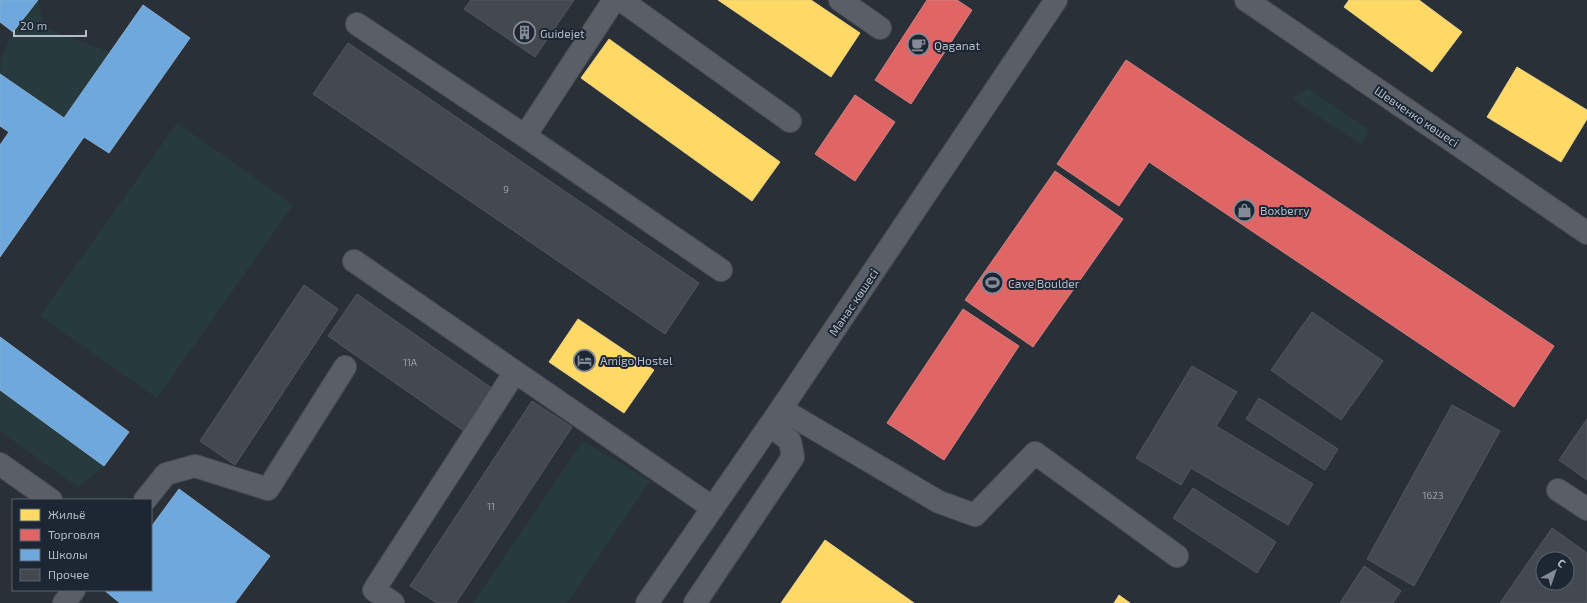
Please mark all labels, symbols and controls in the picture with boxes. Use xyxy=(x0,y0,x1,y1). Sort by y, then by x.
scale bar xyxy=(14,12,86,38)
text: 20 m xyxy=(20,18,47,32)
building icon: Guidejet xyxy=(512,20,538,46)
place label: Guidejet xyxy=(540,26,585,41)
cafe icon: Qaganat xyxy=(906,32,932,58)
place label: Qaganat xyxy=(934,38,980,53)
street label: Шевченко көшесі xyxy=(1372,83,1462,149)
house number: 9 xyxy=(503,183,509,195)
shop icon: Boxberry xyxy=(1231,197,1257,223)
place label: Boxberry xyxy=(1260,203,1310,217)
street label: Манас көшесі xyxy=(825,266,881,338)
sports icon: Cave Boulder xyxy=(980,270,1006,296)
place label: Cave Boulder xyxy=(1008,276,1080,290)
hotel icon: Amigo Hostel xyxy=(571,347,597,373)
place label: Amigo Hostel xyxy=(600,353,673,367)
house number: 11А xyxy=(403,356,418,368)
house number: 162З xyxy=(1423,489,1443,501)
legend xyxy=(12,499,152,591)
house number: 11 xyxy=(487,500,495,512)
text: Жильё xyxy=(48,507,85,521)
text: Торговля xyxy=(48,527,100,541)
text: Школы xyxy=(48,547,88,561)
north arrow xyxy=(1535,551,1575,591)
text: С xyxy=(1555,556,1569,570)
text: Прочее xyxy=(48,567,89,581)

